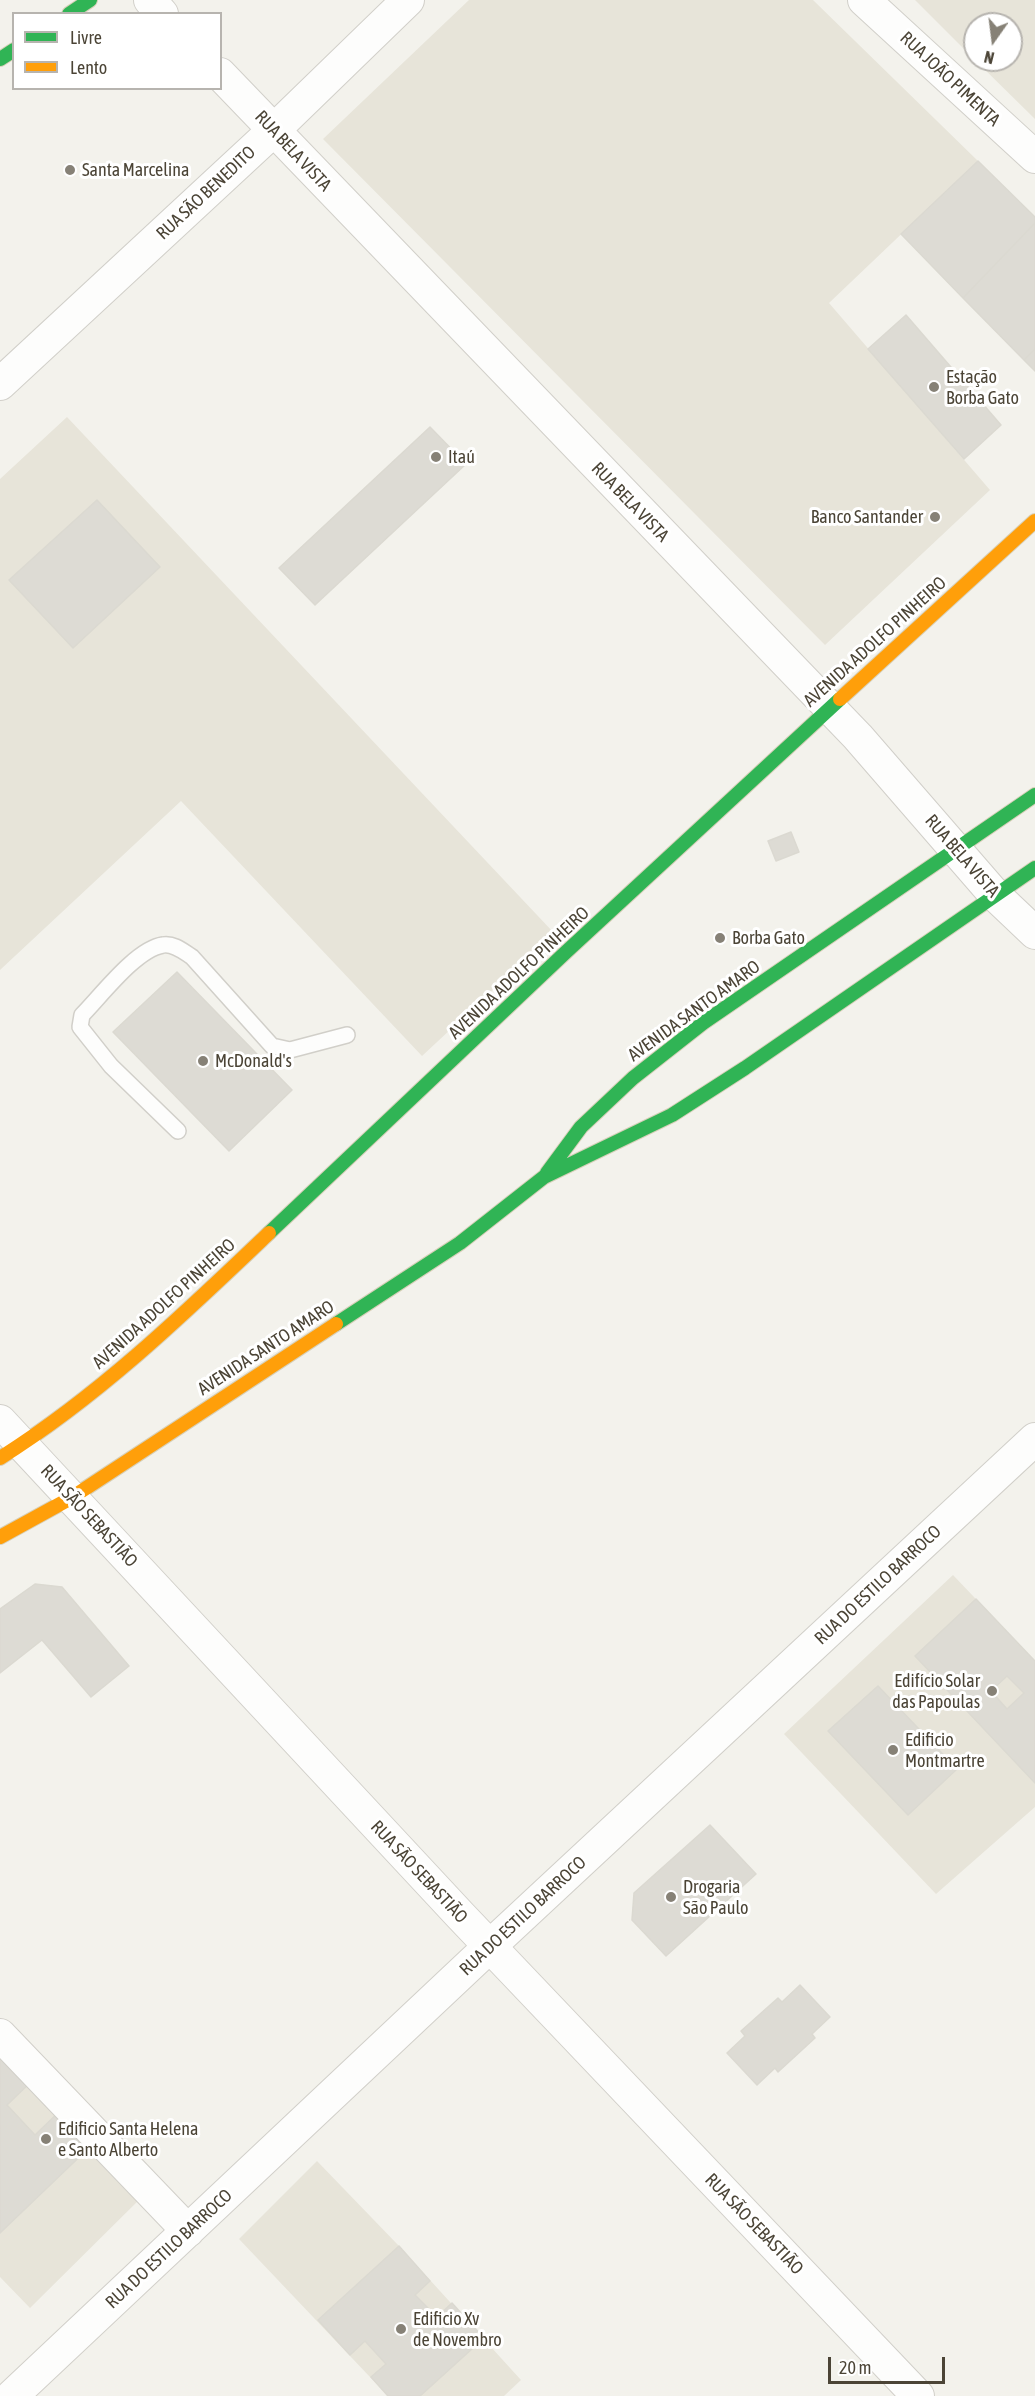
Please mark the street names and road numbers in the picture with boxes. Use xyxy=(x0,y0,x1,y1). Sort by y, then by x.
street label: RUA JOÃO PIMENTA xyxy=(896,27,1004,131)
street label: RUA BELA VISTA xyxy=(250,106,336,196)
street label: RUA SÃO BENEDITO xyxy=(152,142,260,244)
street label: RUA BELA VISTA xyxy=(587,458,673,546)
street label: AVENIDA ADOLFO PINHEIRO xyxy=(799,572,951,712)
street label: RUA BELA VISTA xyxy=(920,810,1004,902)
street label: AVENIDA ADOLFO PINHEIRO xyxy=(444,902,594,1044)
street label: AVENIDA SANTO AMARO xyxy=(624,956,764,1066)
street label: AVENIDA ADOLFO PINHEIRO xyxy=(88,1234,240,1374)
street label: AVENIDA SANTO AMARO xyxy=(194,1296,338,1400)
street label: RUA SÃO SEBASTIÃO xyxy=(36,1460,142,1572)
street label: RUA DO ESTILO BARROCO xyxy=(810,1521,946,1649)
street label: RUA SÃO SEBASTIÃO xyxy=(366,1816,472,1928)
street label: RUA DO ESTILO BARROCO xyxy=(455,1852,591,1980)
street label: RUA SÃO SEBASTIÃO xyxy=(700,2169,808,2279)
street label: RUA DO ESTILO BARROCO xyxy=(101,2185,237,2313)

